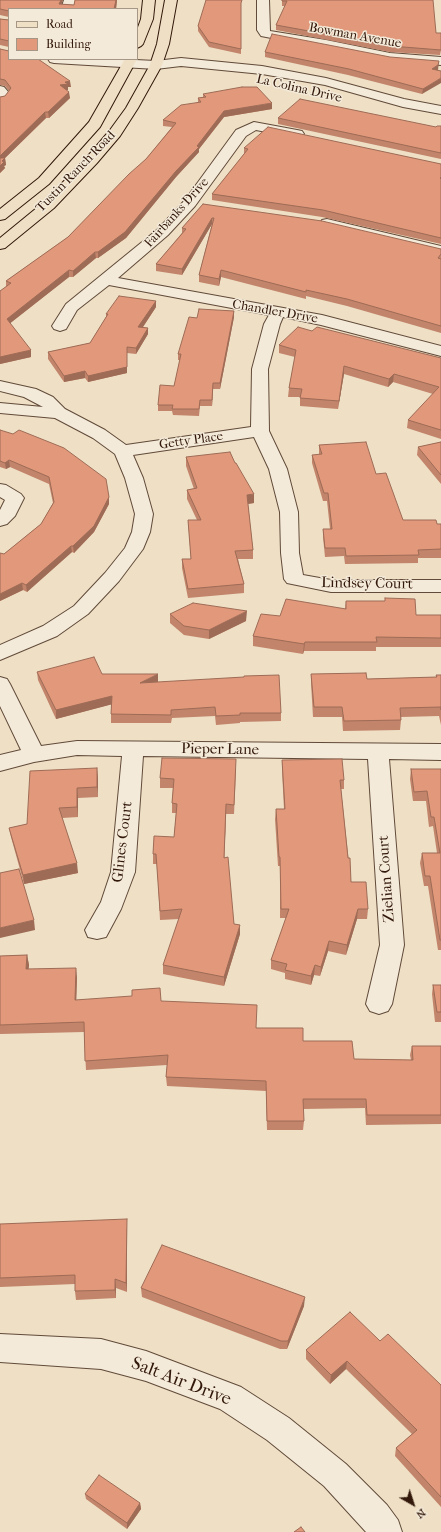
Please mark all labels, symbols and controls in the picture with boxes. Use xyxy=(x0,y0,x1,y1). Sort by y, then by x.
legend xyxy=(8,8,138,60)
text: Road xyxy=(46,17,73,31)
street label: Bowman Avenue xyxy=(308,20,402,52)
text: Building xyxy=(46,37,91,51)
street label: La Colina Drive xyxy=(255,72,343,106)
street label: Tustin Ranch Road xyxy=(33,128,119,216)
street label: Fairbanks Drive xyxy=(142,175,212,251)
street label: Chandler Drive xyxy=(231,297,319,327)
street label: Getty Place xyxy=(158,429,224,453)
street label: Lindsey Court xyxy=(321,574,413,594)
street label: Pieper Lane xyxy=(181,740,259,760)
street label: Glines Court xyxy=(109,800,137,884)
street label: Zielian Court xyxy=(375,835,399,923)
street label: Salt Air Drive xyxy=(128,1353,234,1411)
north arrow xyxy=(393,1484,433,1524)
text: N xyxy=(414,1506,428,1521)

